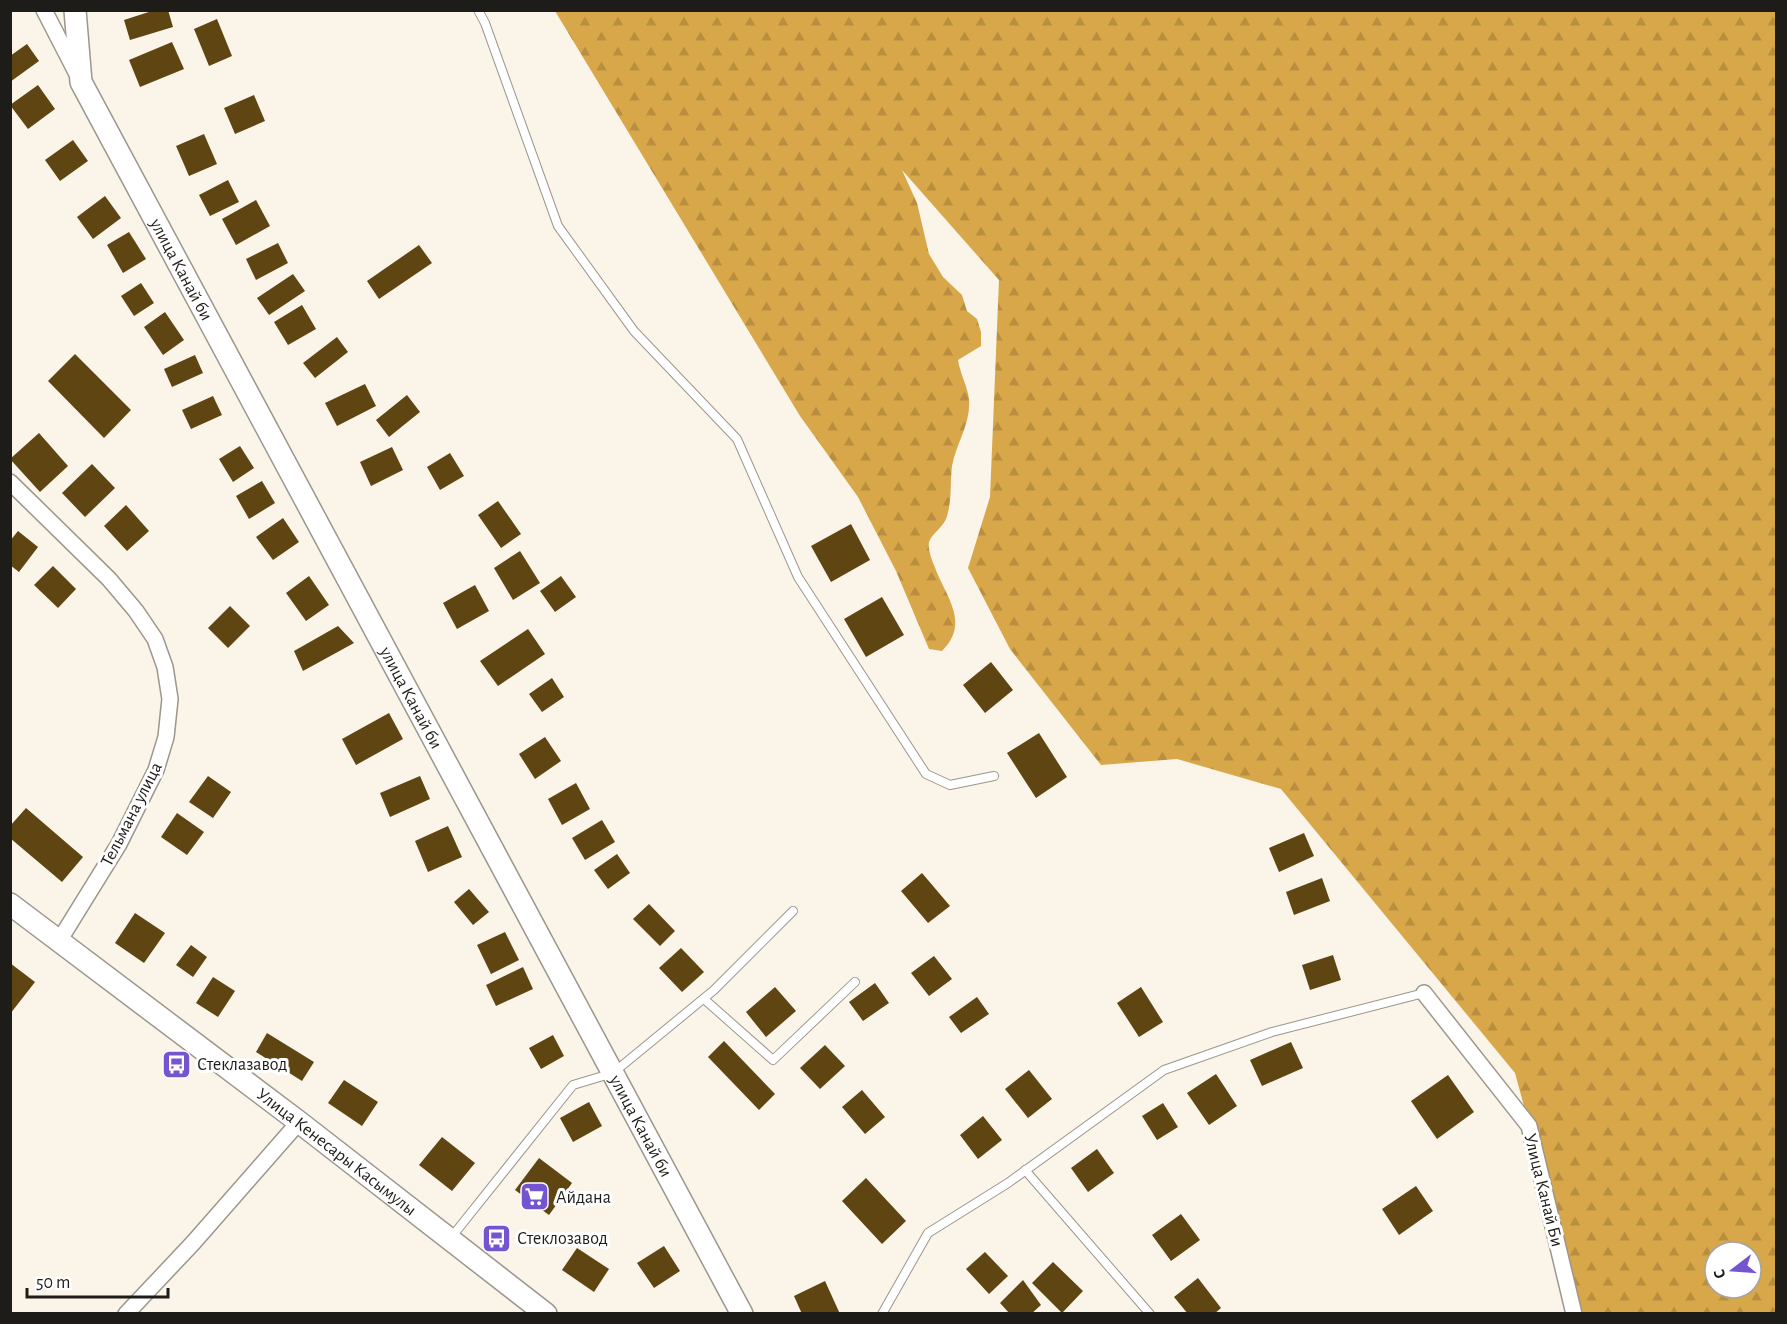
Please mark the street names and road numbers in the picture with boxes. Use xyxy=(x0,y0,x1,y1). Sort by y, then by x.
street label: улица Канай би xyxy=(146,215,215,324)
street label: улица Канай би xyxy=(375,643,445,752)
street label: Тельмана улица xyxy=(98,760,166,869)
street label: улица Канай би xyxy=(605,1072,675,1180)
street label: Улица Кенесары Касымулы xyxy=(253,1085,419,1220)
street label: Улица Канай Би xyxy=(1520,1132,1566,1249)

